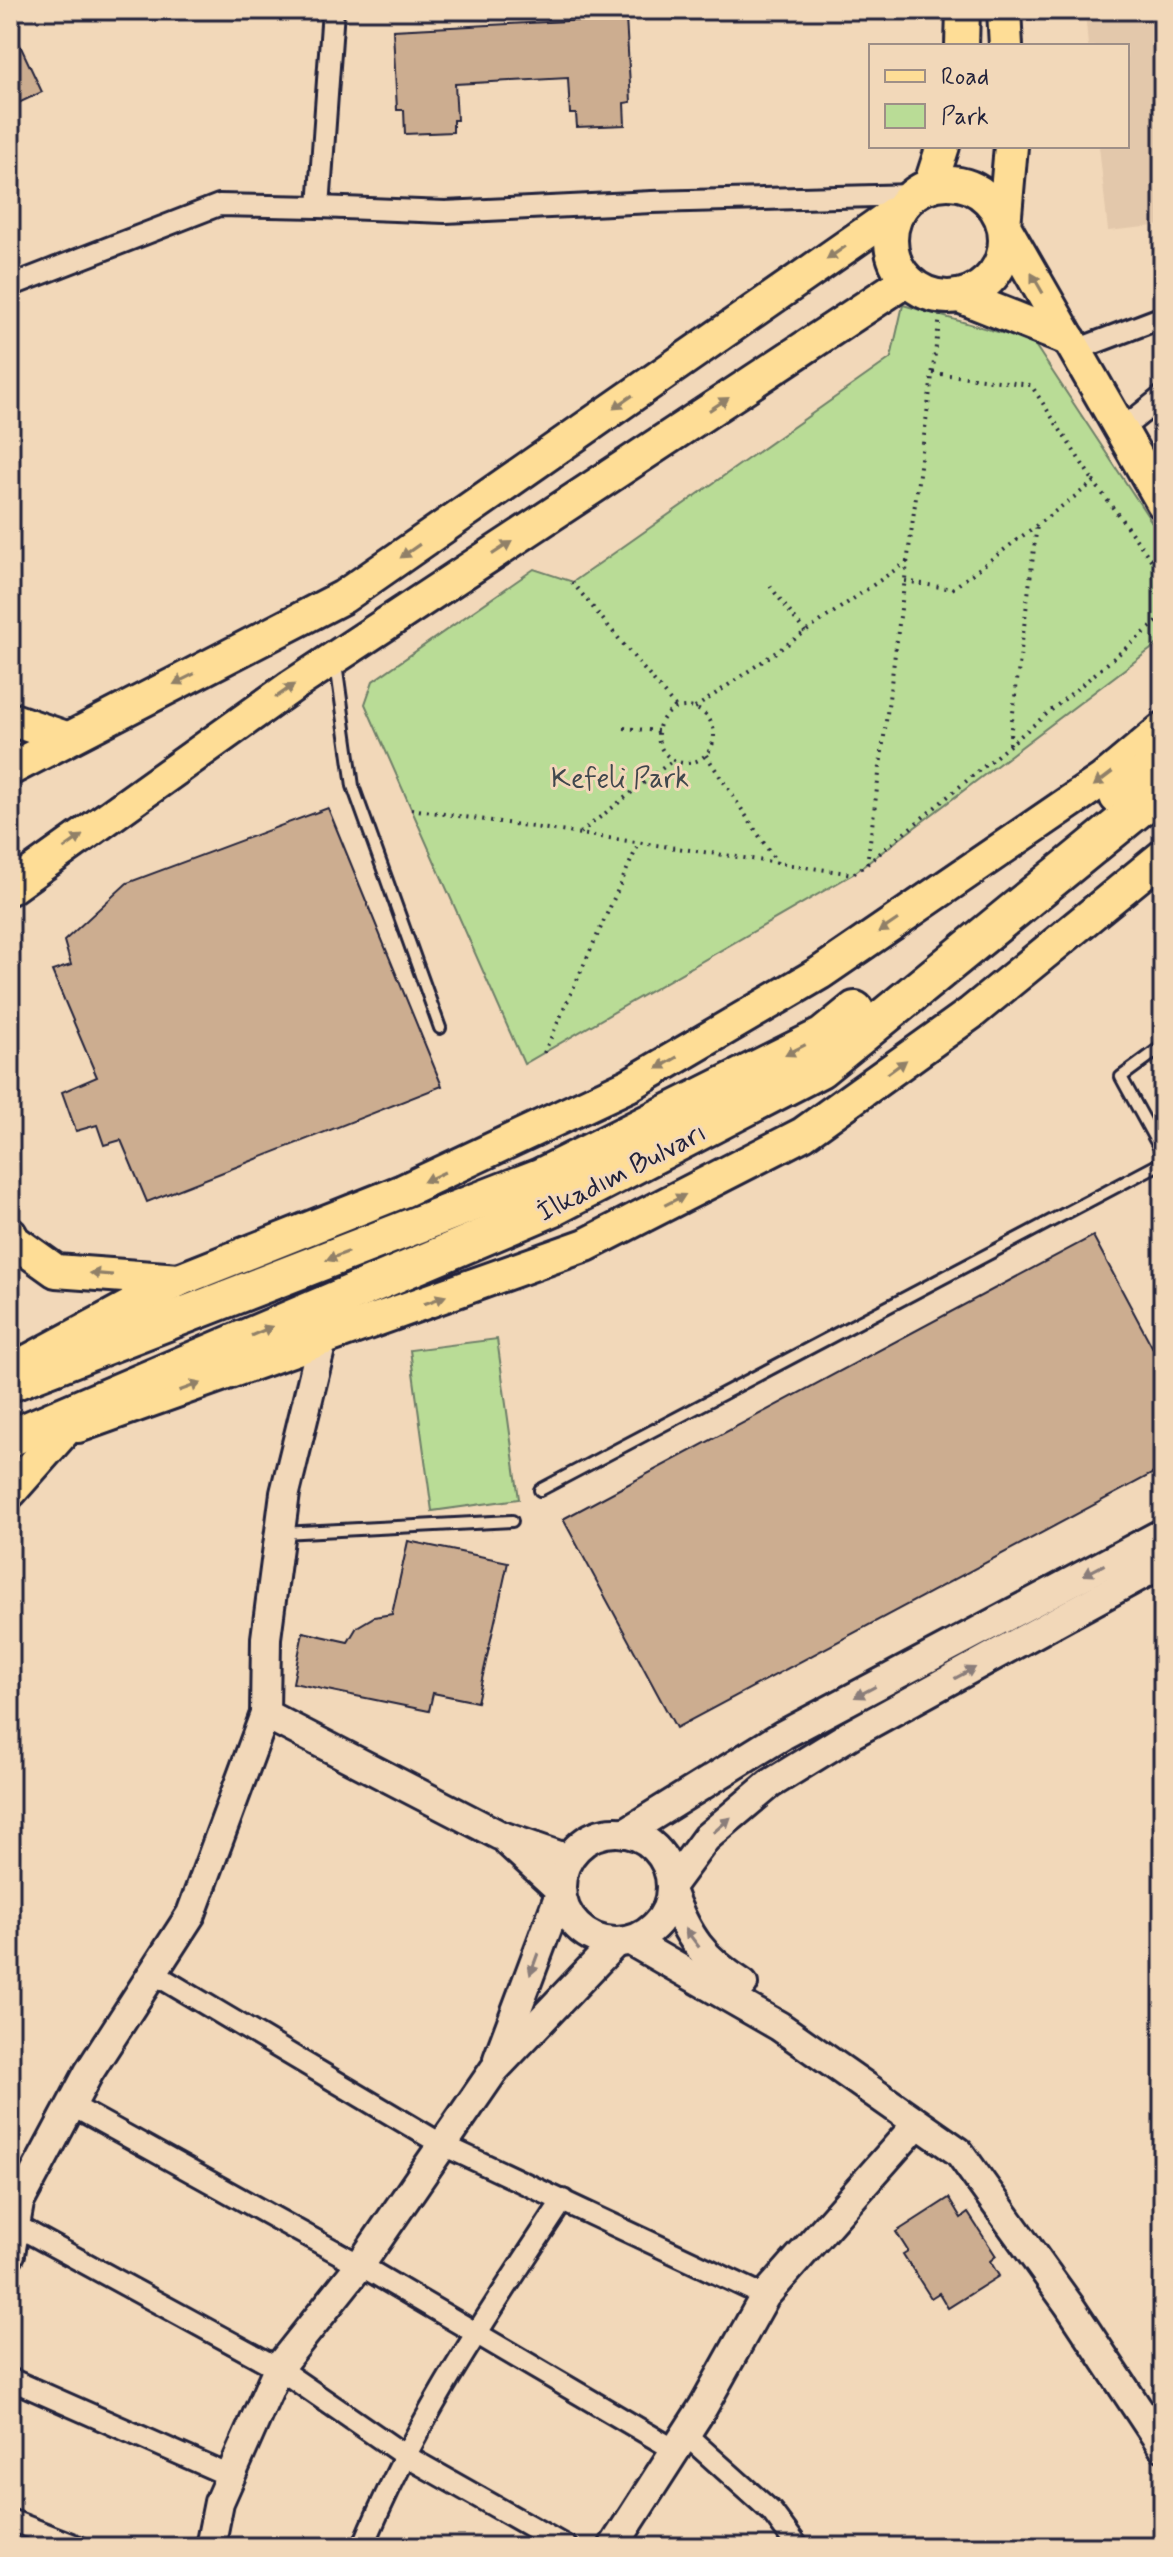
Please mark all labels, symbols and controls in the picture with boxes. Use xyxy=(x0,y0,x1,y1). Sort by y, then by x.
legend xyxy=(869,44,1129,148)
text: Road xyxy=(941,62,989,93)
text: Park xyxy=(941,102,989,133)
one-way arrow xyxy=(825,245,847,261)
one-way arrow xyxy=(1030,272,1044,294)
one-way arrow xyxy=(612,394,633,409)
one-way arrow xyxy=(708,397,729,412)
one-way arrow xyxy=(491,540,512,555)
one-way arrow xyxy=(399,543,420,558)
one-way arrow xyxy=(172,672,195,685)
one-way arrow xyxy=(274,684,295,699)
park label: Kefeli Park xyxy=(551,761,689,798)
one-way arrow xyxy=(1093,770,1113,786)
one-way arrow xyxy=(62,835,83,850)
one-way arrow xyxy=(878,918,899,933)
one-way arrow xyxy=(784,1043,807,1057)
one-way arrow xyxy=(656,1055,678,1069)
one-way arrow xyxy=(886,1059,908,1075)
street label: İlkadım Bulvarı xyxy=(531,1115,713,1232)
one-way arrow xyxy=(422,1170,446,1184)
one-way arrow xyxy=(663,1193,686,1207)
one-way arrow xyxy=(325,1250,349,1263)
one-way arrow xyxy=(88,1267,113,1280)
one-way arrow xyxy=(423,1293,447,1306)
one-way arrow xyxy=(250,1325,274,1338)
one-way arrow xyxy=(178,1380,202,1392)
one-way arrow xyxy=(1083,1564,1106,1577)
one-way arrow xyxy=(954,1666,976,1680)
one-way arrow xyxy=(853,1686,876,1699)
one-way arrow xyxy=(711,1817,731,1834)
one-way arrow xyxy=(684,1927,700,1949)
one-way arrow xyxy=(527,1952,540,1976)

